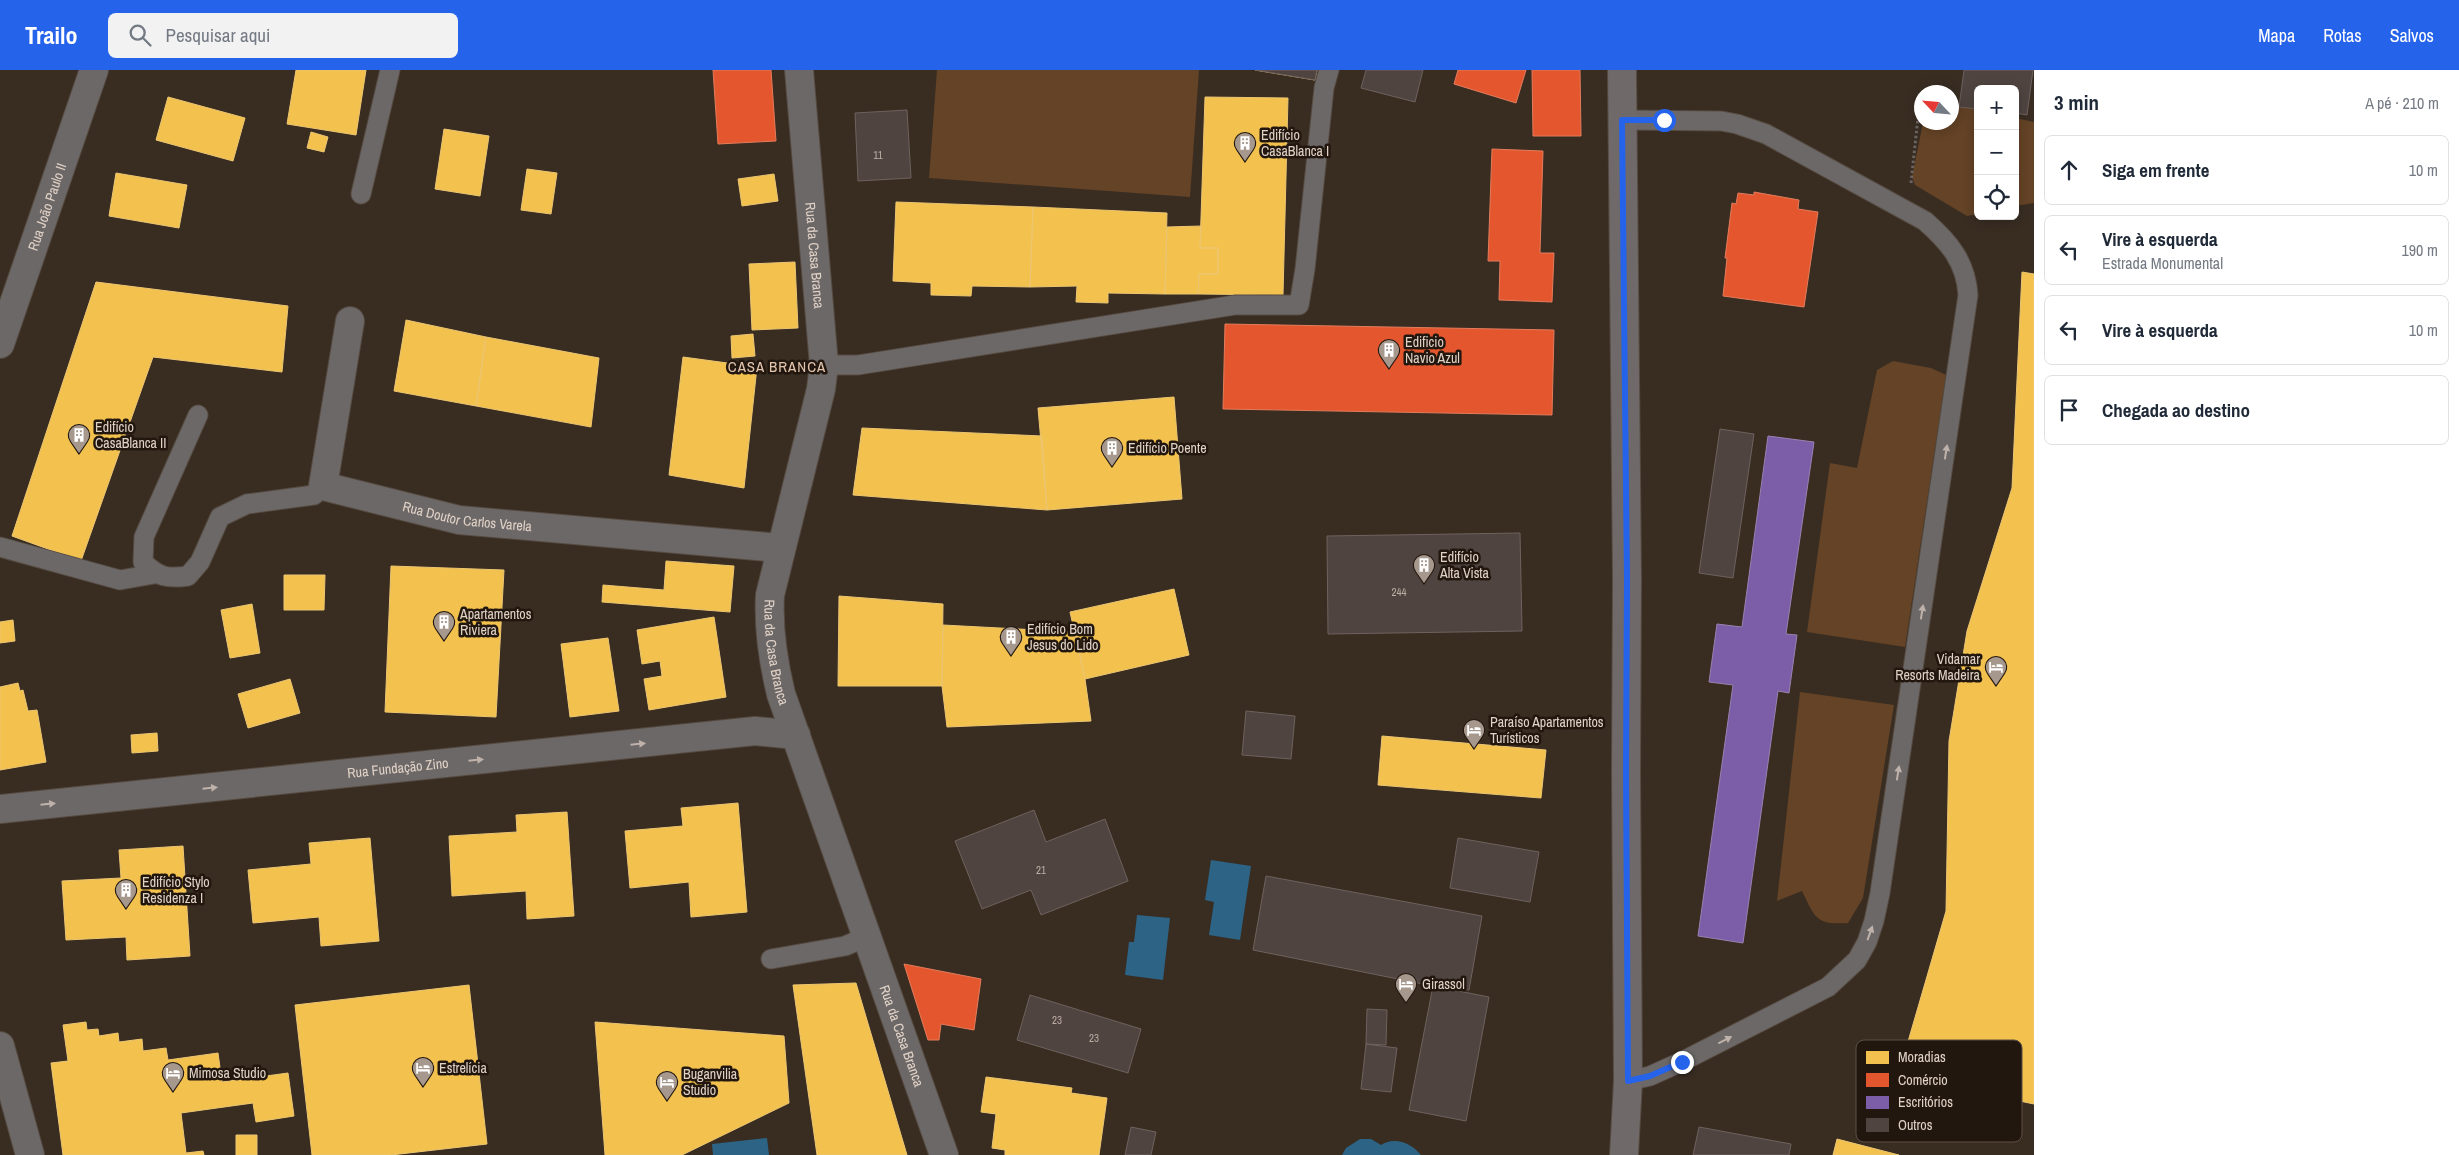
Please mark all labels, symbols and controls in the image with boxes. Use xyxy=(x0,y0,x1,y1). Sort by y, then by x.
search box xyxy=(108,13,458,58)
text: Trailo xyxy=(25,19,78,51)
icon: search xyxy=(126,21,154,49)
text: Pesquisar aqui xyxy=(166,22,270,48)
text: Mapa xyxy=(2258,23,2295,48)
text: Rotas xyxy=(2323,23,2362,48)
text: Salvos xyxy=(2390,23,2434,48)
north arrow xyxy=(1914,85,1959,130)
map controls xyxy=(1974,85,2019,220)
button: + xyxy=(1974,85,2019,130)
text: 3 min xyxy=(2054,88,2099,117)
text: A pé · 210 m xyxy=(2365,92,2439,114)
route start xyxy=(1653,109,1676,132)
place label: Edifício CasaBlanca I xyxy=(1261,126,1329,160)
button: − xyxy=(1974,130,2019,175)
building icon: Edifício CasaBlanca I xyxy=(1233,131,1257,162)
house number: 11 xyxy=(873,148,883,162)
icon: ahead xyxy=(2055,156,2083,184)
text: Siga em frente xyxy=(2102,157,2209,183)
text: 10 m xyxy=(2409,159,2438,181)
street label: Rua João Paulo II xyxy=(24,161,70,253)
button: locate xyxy=(1974,175,2019,220)
street label: Rua da Casa Branca xyxy=(801,201,828,310)
text: Vire à esquerda xyxy=(2102,226,2218,252)
icon: left xyxy=(2055,236,2083,264)
text: 190 m xyxy=(2402,239,2438,261)
text: Estrada Monumental xyxy=(2102,252,2223,274)
icon: left xyxy=(2055,316,2083,344)
text: Vire à esquerda xyxy=(2102,317,2218,343)
text: 10 m xyxy=(2409,319,2438,341)
place label: Edificio Navio Azul xyxy=(1405,333,1460,367)
building icon: Edificio Navio Azul xyxy=(1377,338,1401,369)
district label: CASA BRANCA xyxy=(728,356,826,377)
icon: arrive xyxy=(2055,396,2083,424)
text: Chegada ao destino xyxy=(2102,397,2250,423)
place label: Edifício CasaBlanca II xyxy=(95,418,166,452)
building icon: Edifício CasaBlanca II xyxy=(67,423,91,454)
building icon: Edifício Poente xyxy=(1100,436,1124,467)
place label: Edifício Poente xyxy=(1128,439,1207,457)
one-way arrow xyxy=(1943,443,1951,459)
street label: Rua Doutor Carlos Varela xyxy=(401,497,533,535)
place label: Edifício Alta Vista xyxy=(1439,548,1490,582)
building icon: Edifício Alta Vista xyxy=(1412,553,1436,584)
house number: 244 xyxy=(1391,585,1407,599)
street label: Rua da Casa Branca xyxy=(761,599,793,708)
one-way arrow xyxy=(1919,604,1927,620)
place label: Apartamentos Riviera xyxy=(459,605,532,639)
building icon: Apartamentos Riviera xyxy=(432,610,456,641)
place label: Edifício Bom Jesus do Lido xyxy=(1027,620,1098,654)
building icon: Edifício Bom Jesus do Lido xyxy=(999,625,1023,656)
place label: Vidamar Resorts Madeira xyxy=(1895,650,1981,684)
hotel icon: Vidamar Resorts Madeira xyxy=(1984,655,2008,686)
place label: Paraíso Apartamentos Turísticos xyxy=(1490,713,1604,747)
hotel icon: Paraíso Apartamentos Turísticos xyxy=(1462,718,1486,749)
one-way arrow xyxy=(630,739,646,747)
street label: Rua Fundação Zino xyxy=(346,754,449,782)
one-way arrow xyxy=(469,756,485,764)
one-way arrow xyxy=(1894,765,1902,781)
one-way arrow xyxy=(202,783,218,791)
one-way arrow xyxy=(41,800,57,808)
house number: 21 xyxy=(1036,863,1046,877)
place label: Edifício Stylo Residenza I xyxy=(142,873,210,907)
building icon: Edifício Stylo Residenza I xyxy=(114,878,138,909)
one-way arrow xyxy=(1866,925,1874,940)
hotel icon: Girassol xyxy=(1394,972,1418,1003)
place label: Girassol xyxy=(1422,975,1465,993)
street label: Rua da Casa Branca xyxy=(876,983,928,1090)
house number: 23 xyxy=(1052,1013,1062,1027)
house number: 23 xyxy=(1089,1031,1099,1045)
one-way arrow xyxy=(1718,1036,1732,1044)
legend xyxy=(1856,1040,2022,1142)
text: Moradias xyxy=(1898,1048,1946,1066)
route end xyxy=(1671,1051,1694,1074)
hotel icon: Estrelícia xyxy=(411,1056,435,1087)
place label: Estrelícia xyxy=(439,1059,487,1077)
hotel icon: Mimosa Studio xyxy=(161,1061,185,1092)
place label: Mimosa Studio xyxy=(189,1064,266,1082)
place label: Buganvilia Studio xyxy=(683,1065,738,1099)
hotel icon: Buganvilia Studio xyxy=(655,1070,679,1101)
text: Comércio xyxy=(1898,1071,1948,1089)
text: Escritórios xyxy=(1898,1093,1953,1111)
text: Outros xyxy=(1898,1116,1933,1134)

